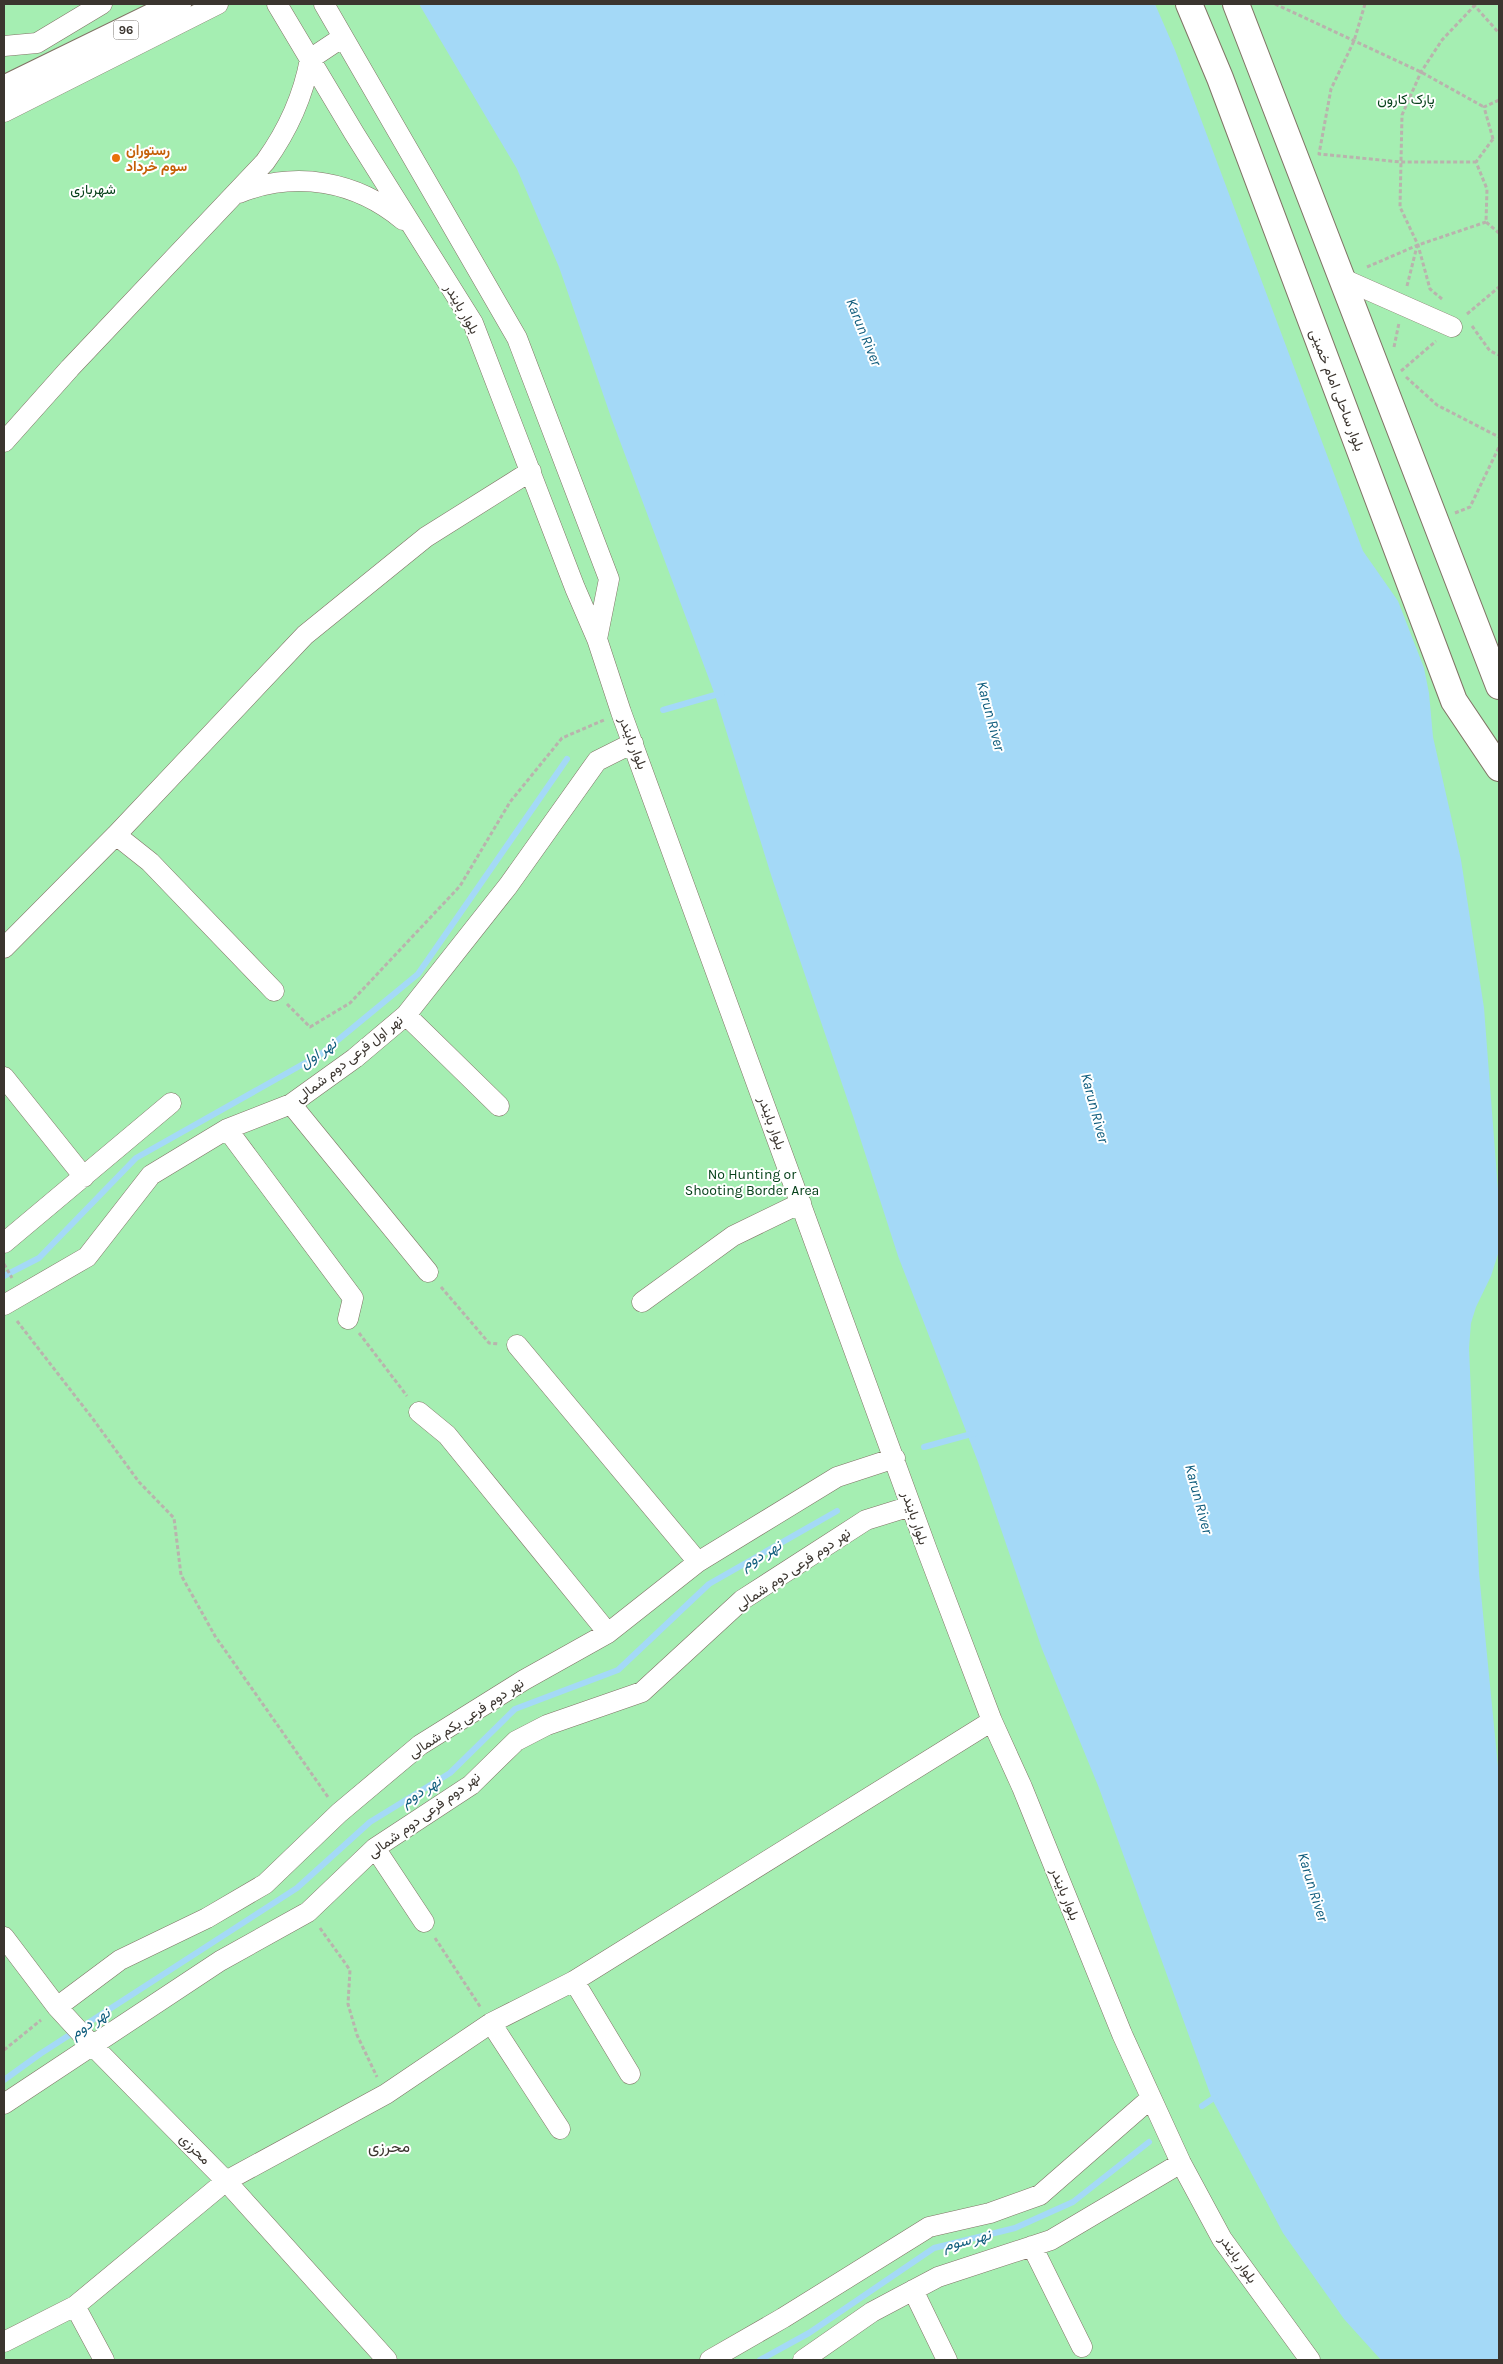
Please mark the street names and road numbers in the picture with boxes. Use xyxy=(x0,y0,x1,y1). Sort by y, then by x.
road number: 96 xyxy=(114,20,138,40)
street label: بلوار بایندر xyxy=(440,280,483,337)
street label: بلوار ساحلی امام خمینی xyxy=(1306,327,1368,453)
street label: بلوار بایندر xyxy=(615,713,651,772)
street label: نهر اول فرعی دوم شمالی xyxy=(292,1012,407,1107)
street label: بلوار بایندر xyxy=(754,1093,789,1152)
street label: بلوار بایندر xyxy=(898,1488,932,1547)
street label: نهر دوم فرعی دوم شمالی xyxy=(732,1524,854,1614)
street label: نهر دوم فرعی یکم شمالی xyxy=(405,1674,527,1762)
street label: نهر دوم فرعی دوم شمالی xyxy=(364,1768,484,1862)
street label: بلوار بایندر xyxy=(1046,1864,1083,1923)
street label: محرزی xyxy=(176,2130,214,2168)
street label: بلوار بایندر xyxy=(1215,2231,1261,2287)

